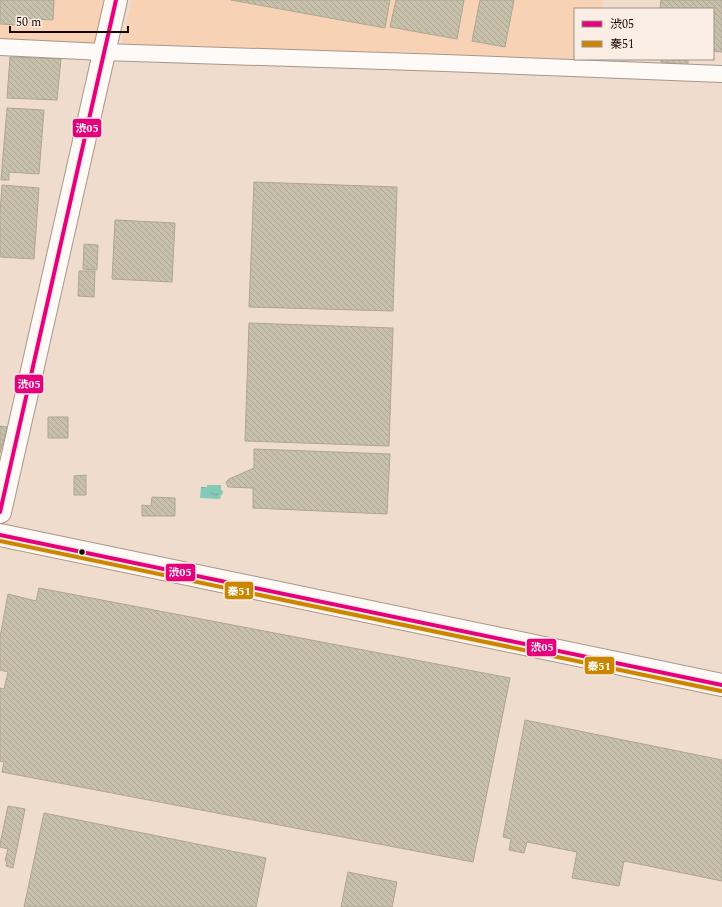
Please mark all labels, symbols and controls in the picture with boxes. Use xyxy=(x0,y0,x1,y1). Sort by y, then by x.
scale bar xyxy=(10,8,128,34)
legend xyxy=(574,8,714,60)
text: 50 m xyxy=(16,13,41,32)
text: 渋05 xyxy=(610,15,634,34)
text: 秦51 xyxy=(610,35,634,54)
line badge: 渋05 xyxy=(72,118,102,138)
text: 渋05 xyxy=(75,120,99,137)
line badge: 渋05 xyxy=(14,374,44,394)
text: 渋05 xyxy=(17,376,41,393)
unlabelled marker xyxy=(77,547,87,557)
line badge: 渋05 xyxy=(165,563,196,582)
text: 渋05 xyxy=(168,564,192,581)
line badge: 秦51 xyxy=(224,581,254,600)
text: 秦51 xyxy=(227,583,251,600)
line badge: 渋05 xyxy=(526,638,557,657)
text: 渋05 xyxy=(530,639,554,656)
line badge: 秦51 xyxy=(584,656,615,675)
text: 秦51 xyxy=(587,658,611,675)

